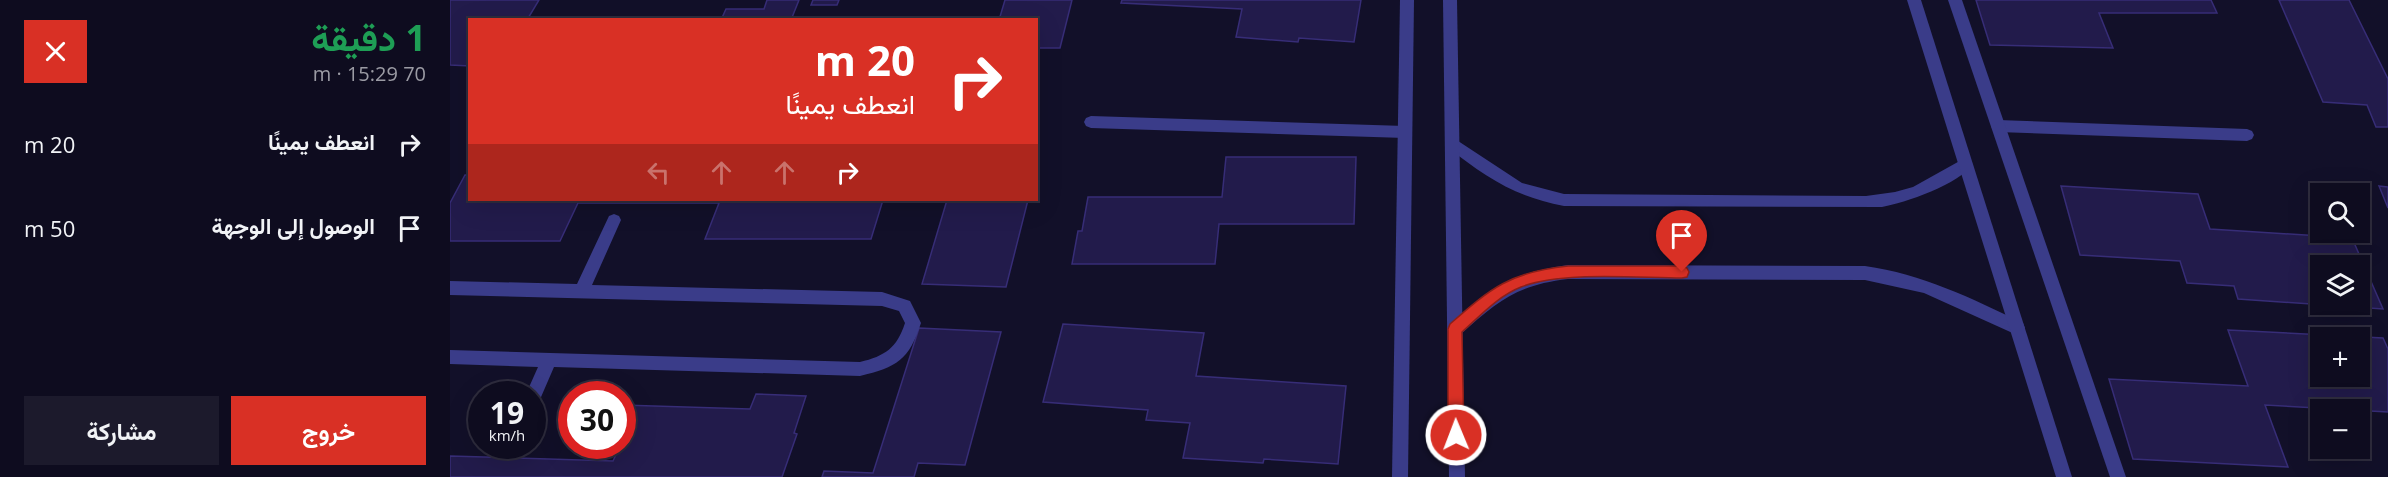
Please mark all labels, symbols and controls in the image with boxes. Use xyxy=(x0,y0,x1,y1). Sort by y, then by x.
text: 1 دقيقة xyxy=(311,13,426,62)
button: close xyxy=(24,20,87,83)
text: 20 m xyxy=(815,31,915,88)
icon: right xyxy=(936,42,1014,120)
text: 70 m · 15:29 xyxy=(313,60,426,87)
text: انعطف يمينًا xyxy=(785,85,915,122)
text: انعطف يمينًا xyxy=(268,126,375,156)
icon: right xyxy=(393,128,426,161)
text: 20 m xyxy=(24,129,75,159)
icon: left xyxy=(642,156,675,189)
icon: ahead xyxy=(705,156,738,189)
icon: ahead xyxy=(768,156,801,189)
icon: right xyxy=(831,156,864,189)
map controls xyxy=(2310,183,2370,459)
button: search xyxy=(2310,183,2370,243)
text: الوصول إلى الوجهة xyxy=(211,210,375,240)
pin xyxy=(1656,210,1707,272)
icon: arrive xyxy=(393,212,426,245)
text: 50 m xyxy=(24,213,75,243)
icon: arrive xyxy=(1665,219,1698,252)
button: layers xyxy=(2310,255,2370,315)
button: + xyxy=(2310,327,2370,387)
speed limit sign: 30 xyxy=(558,381,636,459)
text: 19 xyxy=(490,392,524,433)
button: مشاركة xyxy=(24,396,219,465)
button: خروج xyxy=(231,396,426,465)
button: − xyxy=(2310,399,2370,459)
position arrow xyxy=(1424,403,1488,467)
text: km/h xyxy=(489,425,525,445)

